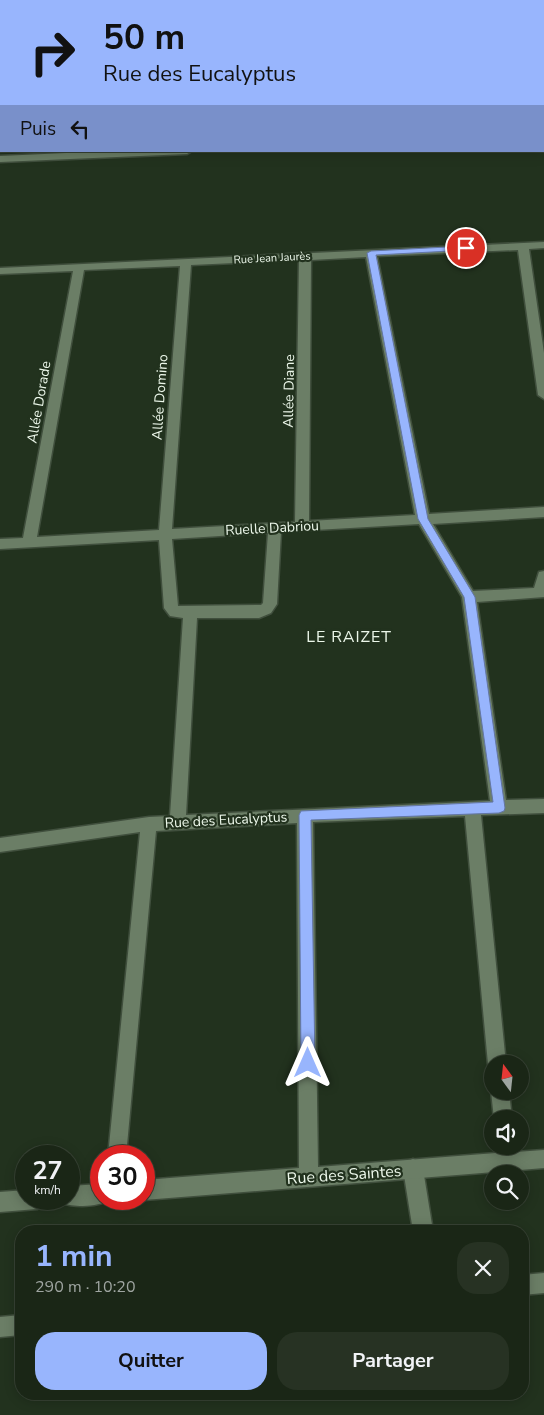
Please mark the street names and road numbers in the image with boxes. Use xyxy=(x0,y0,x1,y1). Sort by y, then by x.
street label: Rue Jean Jaurès xyxy=(233,248,311,268)
street label: Allée Domino xyxy=(148,353,172,441)
street label: Allée Diane xyxy=(279,354,299,428)
street label: Allée Dorade xyxy=(22,359,56,445)
street label: Ruelle Dabriou xyxy=(225,516,319,540)
street label: Rue des Eucalyptus xyxy=(164,807,288,833)
street label: Rue des Saintes xyxy=(286,1160,402,1190)

